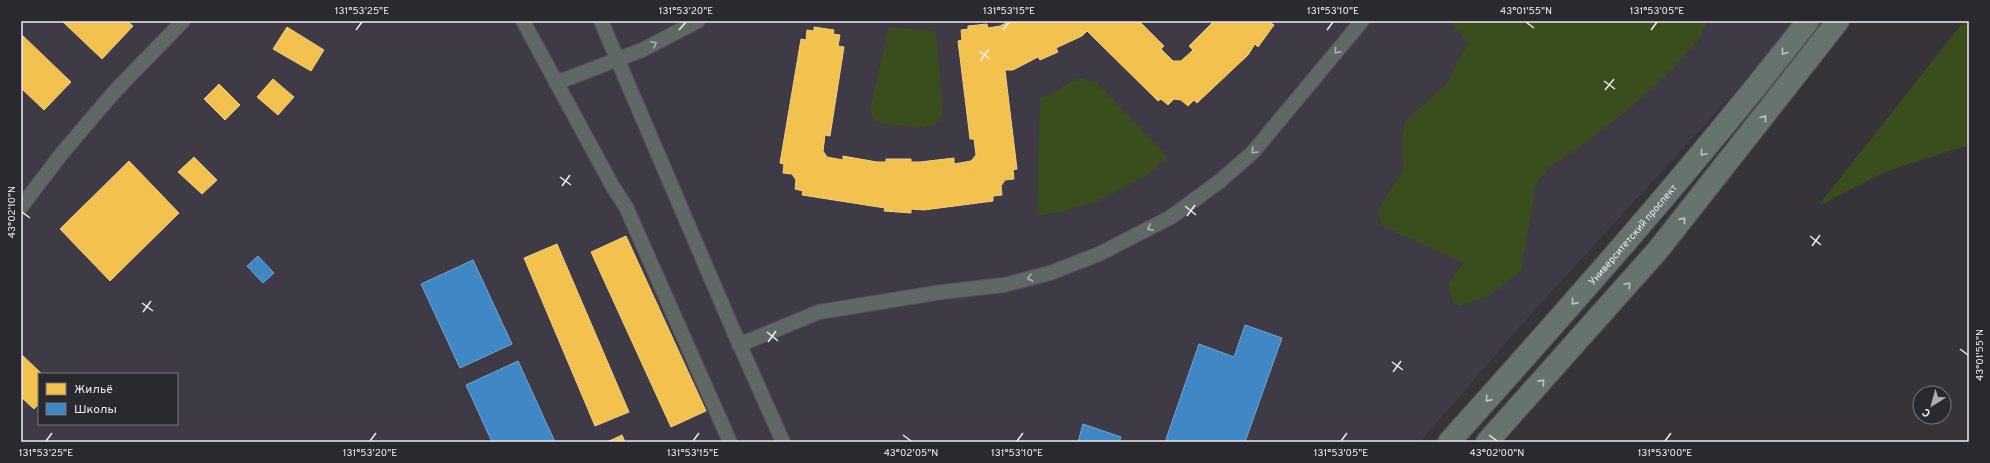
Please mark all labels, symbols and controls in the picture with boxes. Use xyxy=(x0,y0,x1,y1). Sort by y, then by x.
text: 131°53'25"E xyxy=(335,5,389,18)
text: 131°53'20"E xyxy=(659,5,713,18)
text: 131°53'15"E xyxy=(983,5,1035,18)
text: 131°53'10"E xyxy=(1307,5,1359,18)
text: 43°01'55"N xyxy=(1500,5,1552,18)
text: 131°53'05"E xyxy=(1630,5,1684,18)
one-way arrow xyxy=(650,41,657,48)
one-way arrow xyxy=(1335,46,1342,54)
one-way arrow xyxy=(1782,47,1789,54)
one-way arrow xyxy=(1759,115,1766,122)
one-way arrow xyxy=(1251,146,1258,154)
one-way arrow xyxy=(1700,148,1707,155)
street label: Университетский проспект xyxy=(1586,182,1681,288)
text: 43°02'10"N xyxy=(6,186,19,238)
one-way arrow xyxy=(1678,217,1685,224)
one-way arrow xyxy=(1147,224,1154,231)
one-way arrow xyxy=(1027,273,1034,282)
one-way arrow xyxy=(1623,282,1630,289)
one-way arrow xyxy=(1571,297,1579,305)
text: 43°01'55"N xyxy=(1974,329,1987,381)
legend xyxy=(38,373,178,425)
one-way arrow xyxy=(1537,379,1544,387)
text: Жильё xyxy=(74,382,113,398)
north arrow xyxy=(1912,385,1952,425)
one-way arrow xyxy=(1485,394,1492,402)
text: Школы xyxy=(74,402,117,418)
text: С xyxy=(1920,404,1934,420)
text: 131°53'25"E xyxy=(19,447,73,460)
text: 131°53'20"E xyxy=(343,447,397,460)
text: 131°53'15"E xyxy=(667,447,719,460)
text: 43°02'05"N xyxy=(884,447,938,460)
text: 131°53'10"E xyxy=(991,447,1043,460)
text: 131°53'05"E xyxy=(1314,447,1368,460)
text: 43°02'00"N xyxy=(1470,447,1524,460)
text: 131°53'00"E xyxy=(1638,447,1692,460)

